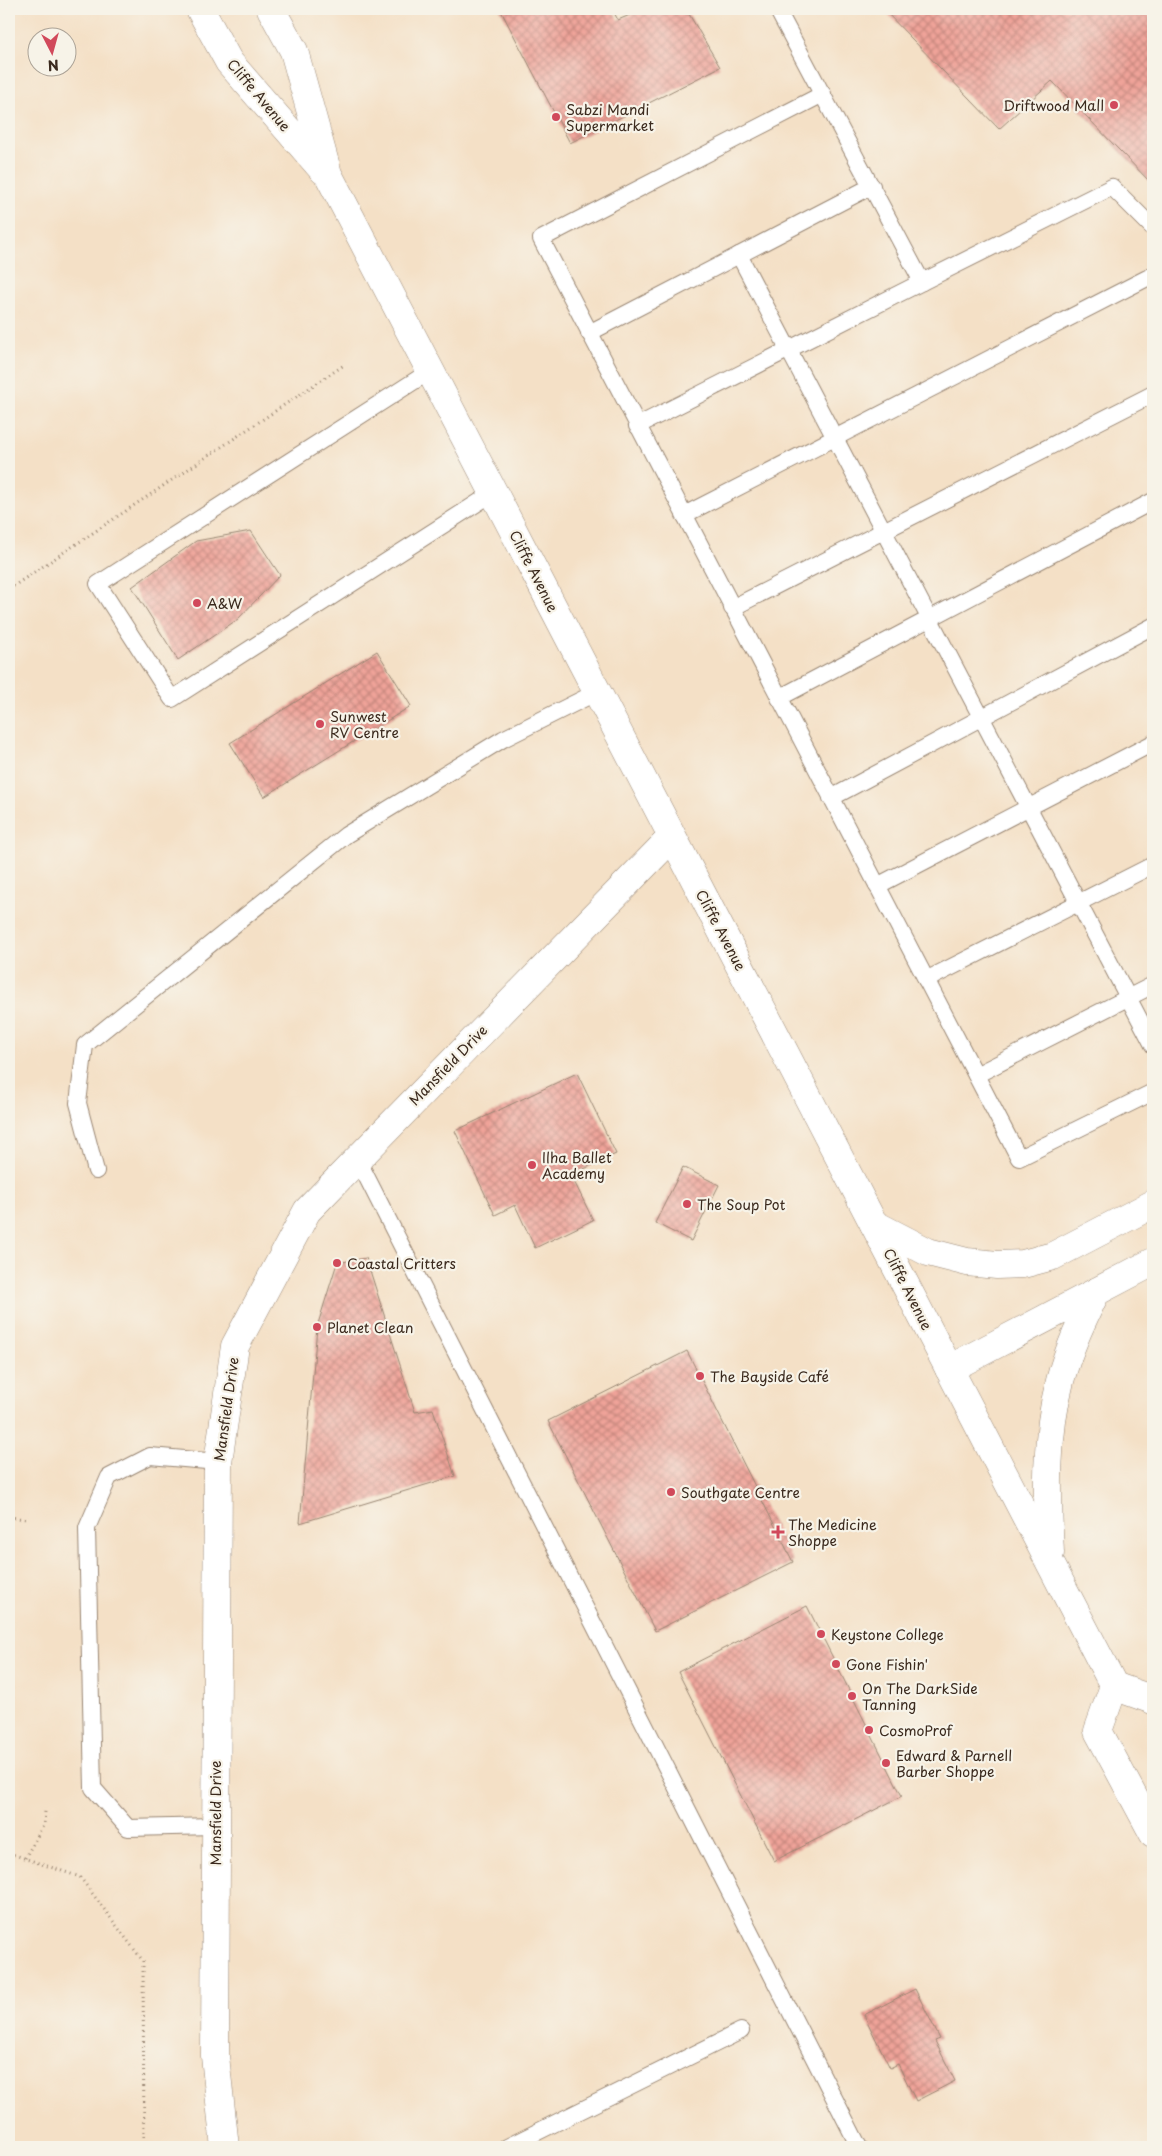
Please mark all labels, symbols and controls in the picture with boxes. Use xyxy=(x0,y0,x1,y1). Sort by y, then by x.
north arrow xyxy=(28,28,78,78)
text: N xyxy=(47,54,60,76)
street label: Cliffe Avenue xyxy=(222,54,296,136)
place label: Driftwood Mall xyxy=(1003,95,1104,116)
place label: Sabzi Mandi Supermarket xyxy=(566,99,654,136)
marker: Driftwood Mall xyxy=(1108,99,1120,111)
marker: Sabzi Mandi Supermarket xyxy=(550,111,562,123)
street label: Cliffe Avenue xyxy=(504,527,564,616)
place label: A&W xyxy=(207,593,243,614)
marker: A&W xyxy=(191,597,203,609)
place label: Sunwest RV Centre xyxy=(330,706,399,743)
marker: Sunwest RV Centre xyxy=(314,718,326,730)
street label: Cliffe Avenue xyxy=(691,886,751,975)
street label: Mansfield Drive xyxy=(404,1020,492,1110)
place label: Ilha Ballet Academy xyxy=(542,1147,612,1184)
marker: Ilha Ballet Academy xyxy=(526,1159,538,1171)
place label: The Soup Pot xyxy=(697,1194,786,1215)
marker: The Soup Pot xyxy=(681,1198,693,1210)
street label: Cliffe Avenue xyxy=(878,1245,938,1334)
place label: Coastal Critters xyxy=(347,1253,456,1274)
marker: Coastal Critters xyxy=(331,1257,343,1269)
place label: Planet Clean xyxy=(327,1317,413,1338)
marker: Planet Clean xyxy=(311,1321,323,1333)
street label: Mansfield Drive xyxy=(208,1356,244,1462)
place label: The Bayside Café xyxy=(710,1366,829,1387)
marker: The Bayside Café xyxy=(694,1370,706,1382)
place label: Southgate Centre xyxy=(681,1482,800,1503)
marker: Southgate Centre xyxy=(665,1486,677,1498)
place label: The Medicine Shoppe xyxy=(788,1514,877,1551)
marker: The Medicine Shoppe xyxy=(772,1526,784,1538)
place label: Keystone College xyxy=(831,1624,944,1645)
marker: Keystone College xyxy=(815,1628,827,1640)
place label: Gone Fishin' xyxy=(846,1654,928,1675)
marker: Gone Fishin' xyxy=(830,1658,842,1670)
place label: On The DarkSide Tanning xyxy=(862,1678,978,1715)
marker: On The DarkSide Tanning xyxy=(846,1690,858,1702)
place label: CosmoProf xyxy=(879,1720,953,1741)
marker: CosmoProf xyxy=(863,1724,875,1736)
place label: Edward & Parnell Barber Shoppe xyxy=(896,1745,1012,1782)
marker: Edward & Parnell Barber Shoppe xyxy=(880,1757,892,1769)
street label: Mansfield Drive xyxy=(205,1761,226,1865)

